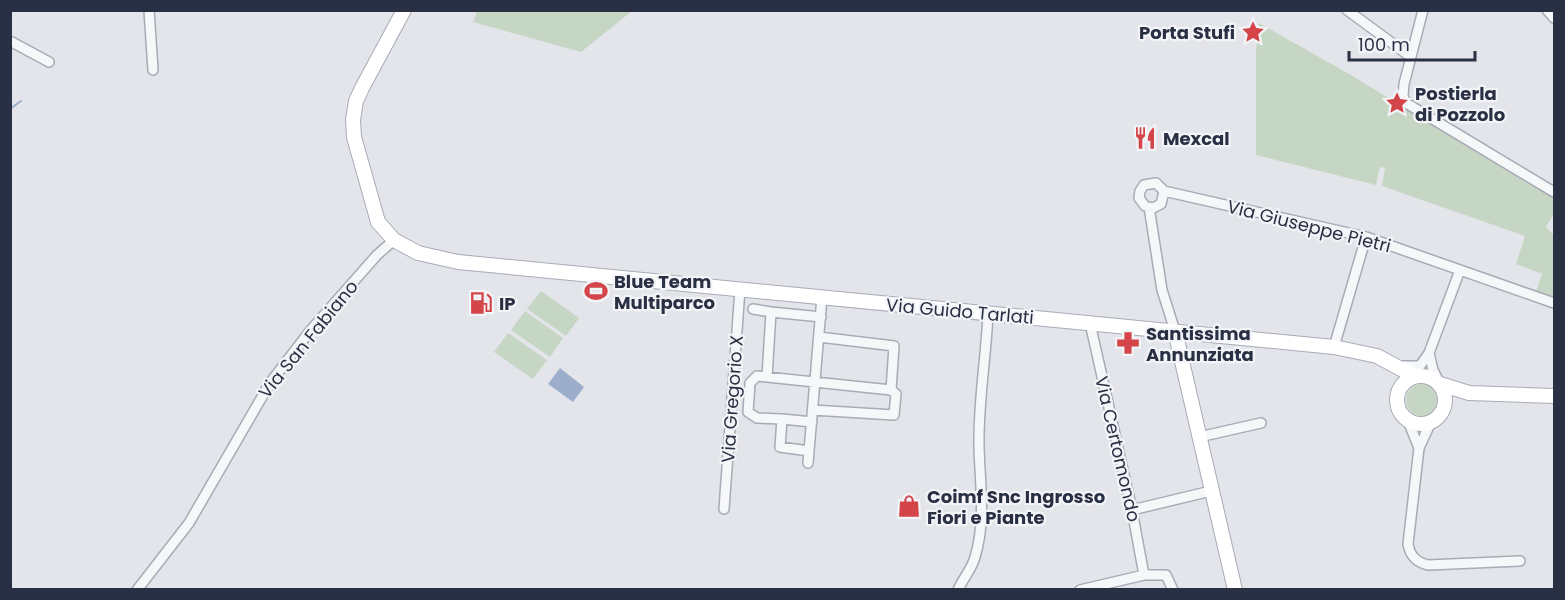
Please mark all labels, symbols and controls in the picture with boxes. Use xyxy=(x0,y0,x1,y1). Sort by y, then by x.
place icon: Porta Stufi xyxy=(1240,19,1266,45)
place label: Porta Stufi xyxy=(1139,20,1235,45)
scale bar xyxy=(1349,24,1475,62)
text: 100 m xyxy=(1358,32,1410,57)
place label: Postierla di Pozzolo xyxy=(1415,81,1505,127)
place icon: Postierla di Pozzolo xyxy=(1384,90,1410,116)
restaurant icon: Mexcal xyxy=(1132,125,1158,151)
place label: Mexcal xyxy=(1163,126,1230,151)
street label: Via Giuseppe Pietri xyxy=(1224,194,1394,258)
place label: Blue Team Multiparco xyxy=(614,269,715,315)
street label: Via San Fabiano xyxy=(252,275,364,403)
sports icon: Blue Team Multiparco xyxy=(583,278,609,304)
fuel station icon: IP xyxy=(468,290,494,316)
place label: IP xyxy=(499,291,516,316)
street label: Via Guido Tarlati xyxy=(885,292,1035,330)
place label: Santissima Annunziata xyxy=(1146,321,1254,367)
pharmacy icon: Santissima Annunziata xyxy=(1115,330,1141,356)
street label: Via Gregorio X xyxy=(715,334,749,464)
street label: Via Certomondo xyxy=(1089,374,1147,524)
place label: Coimf Snc Ingrosso Fiori e Piante xyxy=(927,484,1105,530)
shop icon: Coimf Snc Ingrosso Fiori e Piante xyxy=(896,493,922,519)

